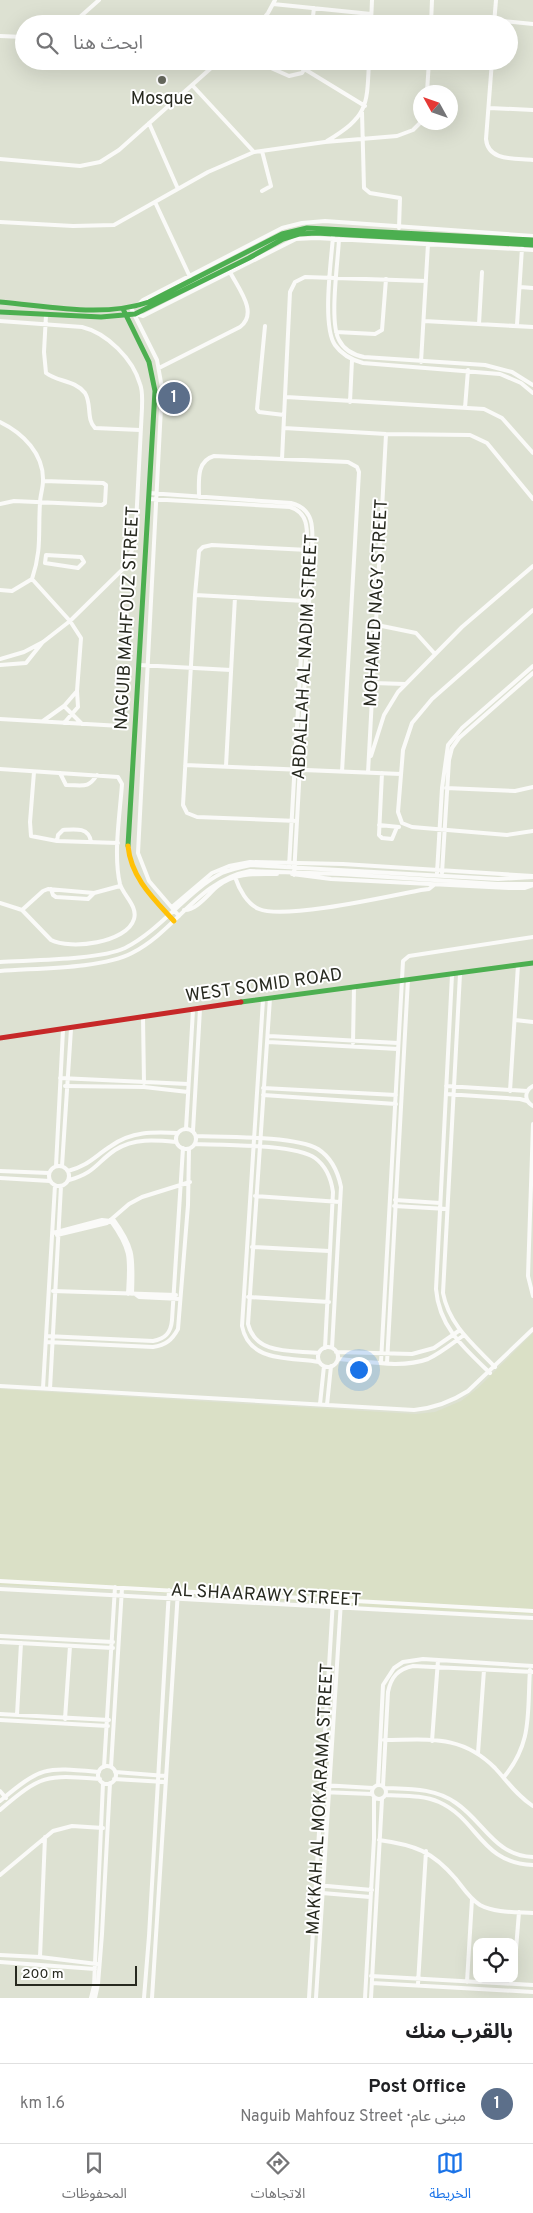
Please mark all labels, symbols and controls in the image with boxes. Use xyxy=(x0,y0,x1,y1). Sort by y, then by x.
search box xyxy=(15,15,518,70)
icon: search xyxy=(33,29,61,57)
text: ابحث هنا xyxy=(73,32,143,56)
marker: Mosque xyxy=(156,74,168,86)
north arrow xyxy=(413,85,458,130)
place label: Mosque xyxy=(131,88,193,111)
pin: 1 xyxy=(158,379,190,417)
street label: MOHAMED NAGY STREET xyxy=(360,498,394,708)
street label: NAGUIB MAHFOUZ STREET xyxy=(111,505,145,731)
street label: ABDALLAH AL NADIM STREET xyxy=(288,534,324,780)
street label: WEST SOMID ROAD xyxy=(184,964,344,1008)
your location xyxy=(346,1357,372,1383)
street label: AL SHAARAWY STREET xyxy=(170,1580,362,1612)
street label: MAKKAH AL MOKARAMA STREET xyxy=(302,1662,340,1936)
map controls xyxy=(473,1938,518,1983)
button: locate xyxy=(473,1938,518,1983)
scale bar xyxy=(15,1963,138,1986)
text: 200 m xyxy=(22,1966,64,1983)
text: بالقرب منك xyxy=(405,2019,513,2046)
text: Post Office xyxy=(368,2075,466,2099)
text: 1.6 km xyxy=(20,2094,65,2114)
text: 1 xyxy=(494,2094,500,2114)
text: مبنى عام · Naguib Mahfouz Street xyxy=(240,2107,466,2127)
tab: المحفوظات xyxy=(62,2149,127,2208)
tab: الاتجاهات xyxy=(251,2149,305,2208)
tab: الخريطة xyxy=(429,2149,471,2208)

